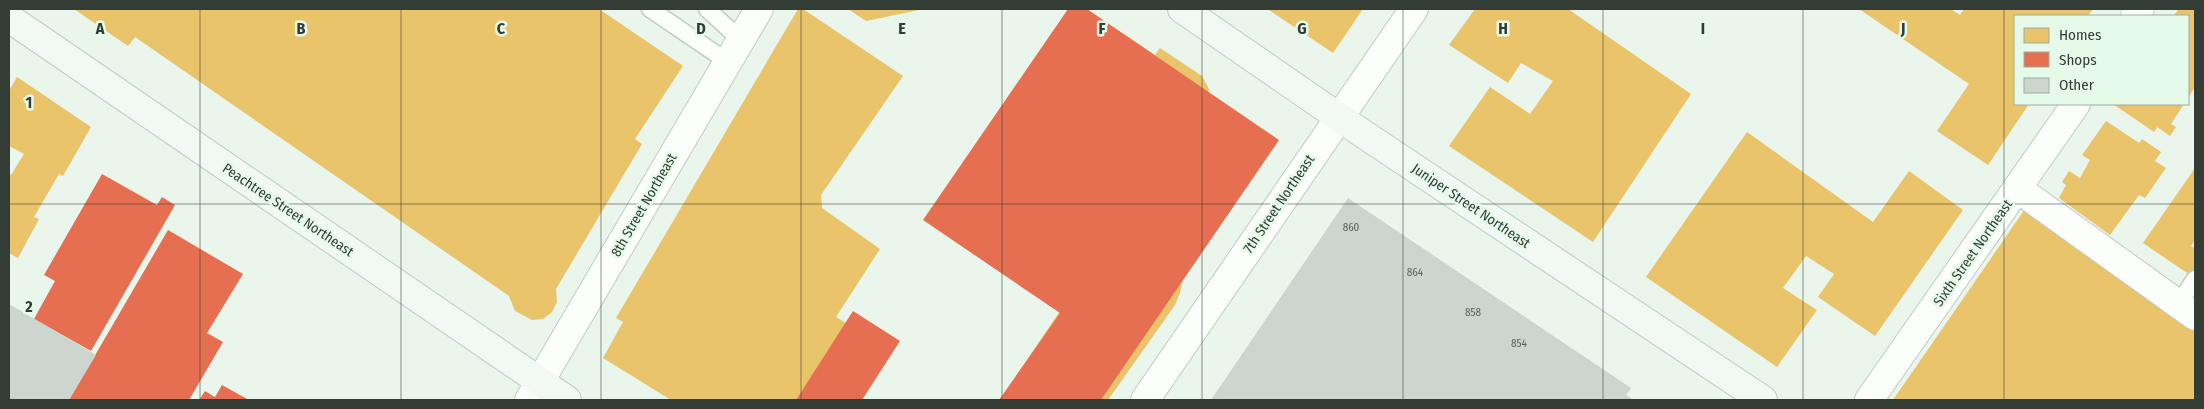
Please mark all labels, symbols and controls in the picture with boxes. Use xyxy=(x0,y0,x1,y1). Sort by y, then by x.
legend xyxy=(2014,15,2189,105)
text: A xyxy=(95,19,105,38)
text: B xyxy=(297,19,306,38)
text: C xyxy=(497,19,506,38)
text: D xyxy=(696,19,706,38)
text: E xyxy=(898,19,906,38)
text: F xyxy=(1098,19,1106,38)
text: G xyxy=(1297,19,1307,38)
text: H xyxy=(1498,19,1508,38)
text: I xyxy=(1701,19,1705,38)
text: J xyxy=(1900,19,1905,38)
text: Homes xyxy=(2059,26,2101,44)
text: Shops xyxy=(2059,51,2097,69)
text: Other xyxy=(2059,76,2095,94)
text: 1 xyxy=(26,93,32,112)
street label: 8th Street Northeast xyxy=(607,150,681,260)
street label: 7th Street Northeast xyxy=(1240,151,1319,257)
street label: Peachtree Street Northeast xyxy=(219,160,357,261)
street label: Juniper Street Northeast xyxy=(1409,160,1534,252)
street label: Sixth Street Northeast xyxy=(1930,196,2016,310)
house number: 860 xyxy=(1343,221,1360,234)
house number: 864 xyxy=(1407,266,1424,279)
text: 2 xyxy=(24,297,33,316)
house number: 858 xyxy=(1465,306,1482,319)
house number: 854 xyxy=(1511,337,1528,350)

